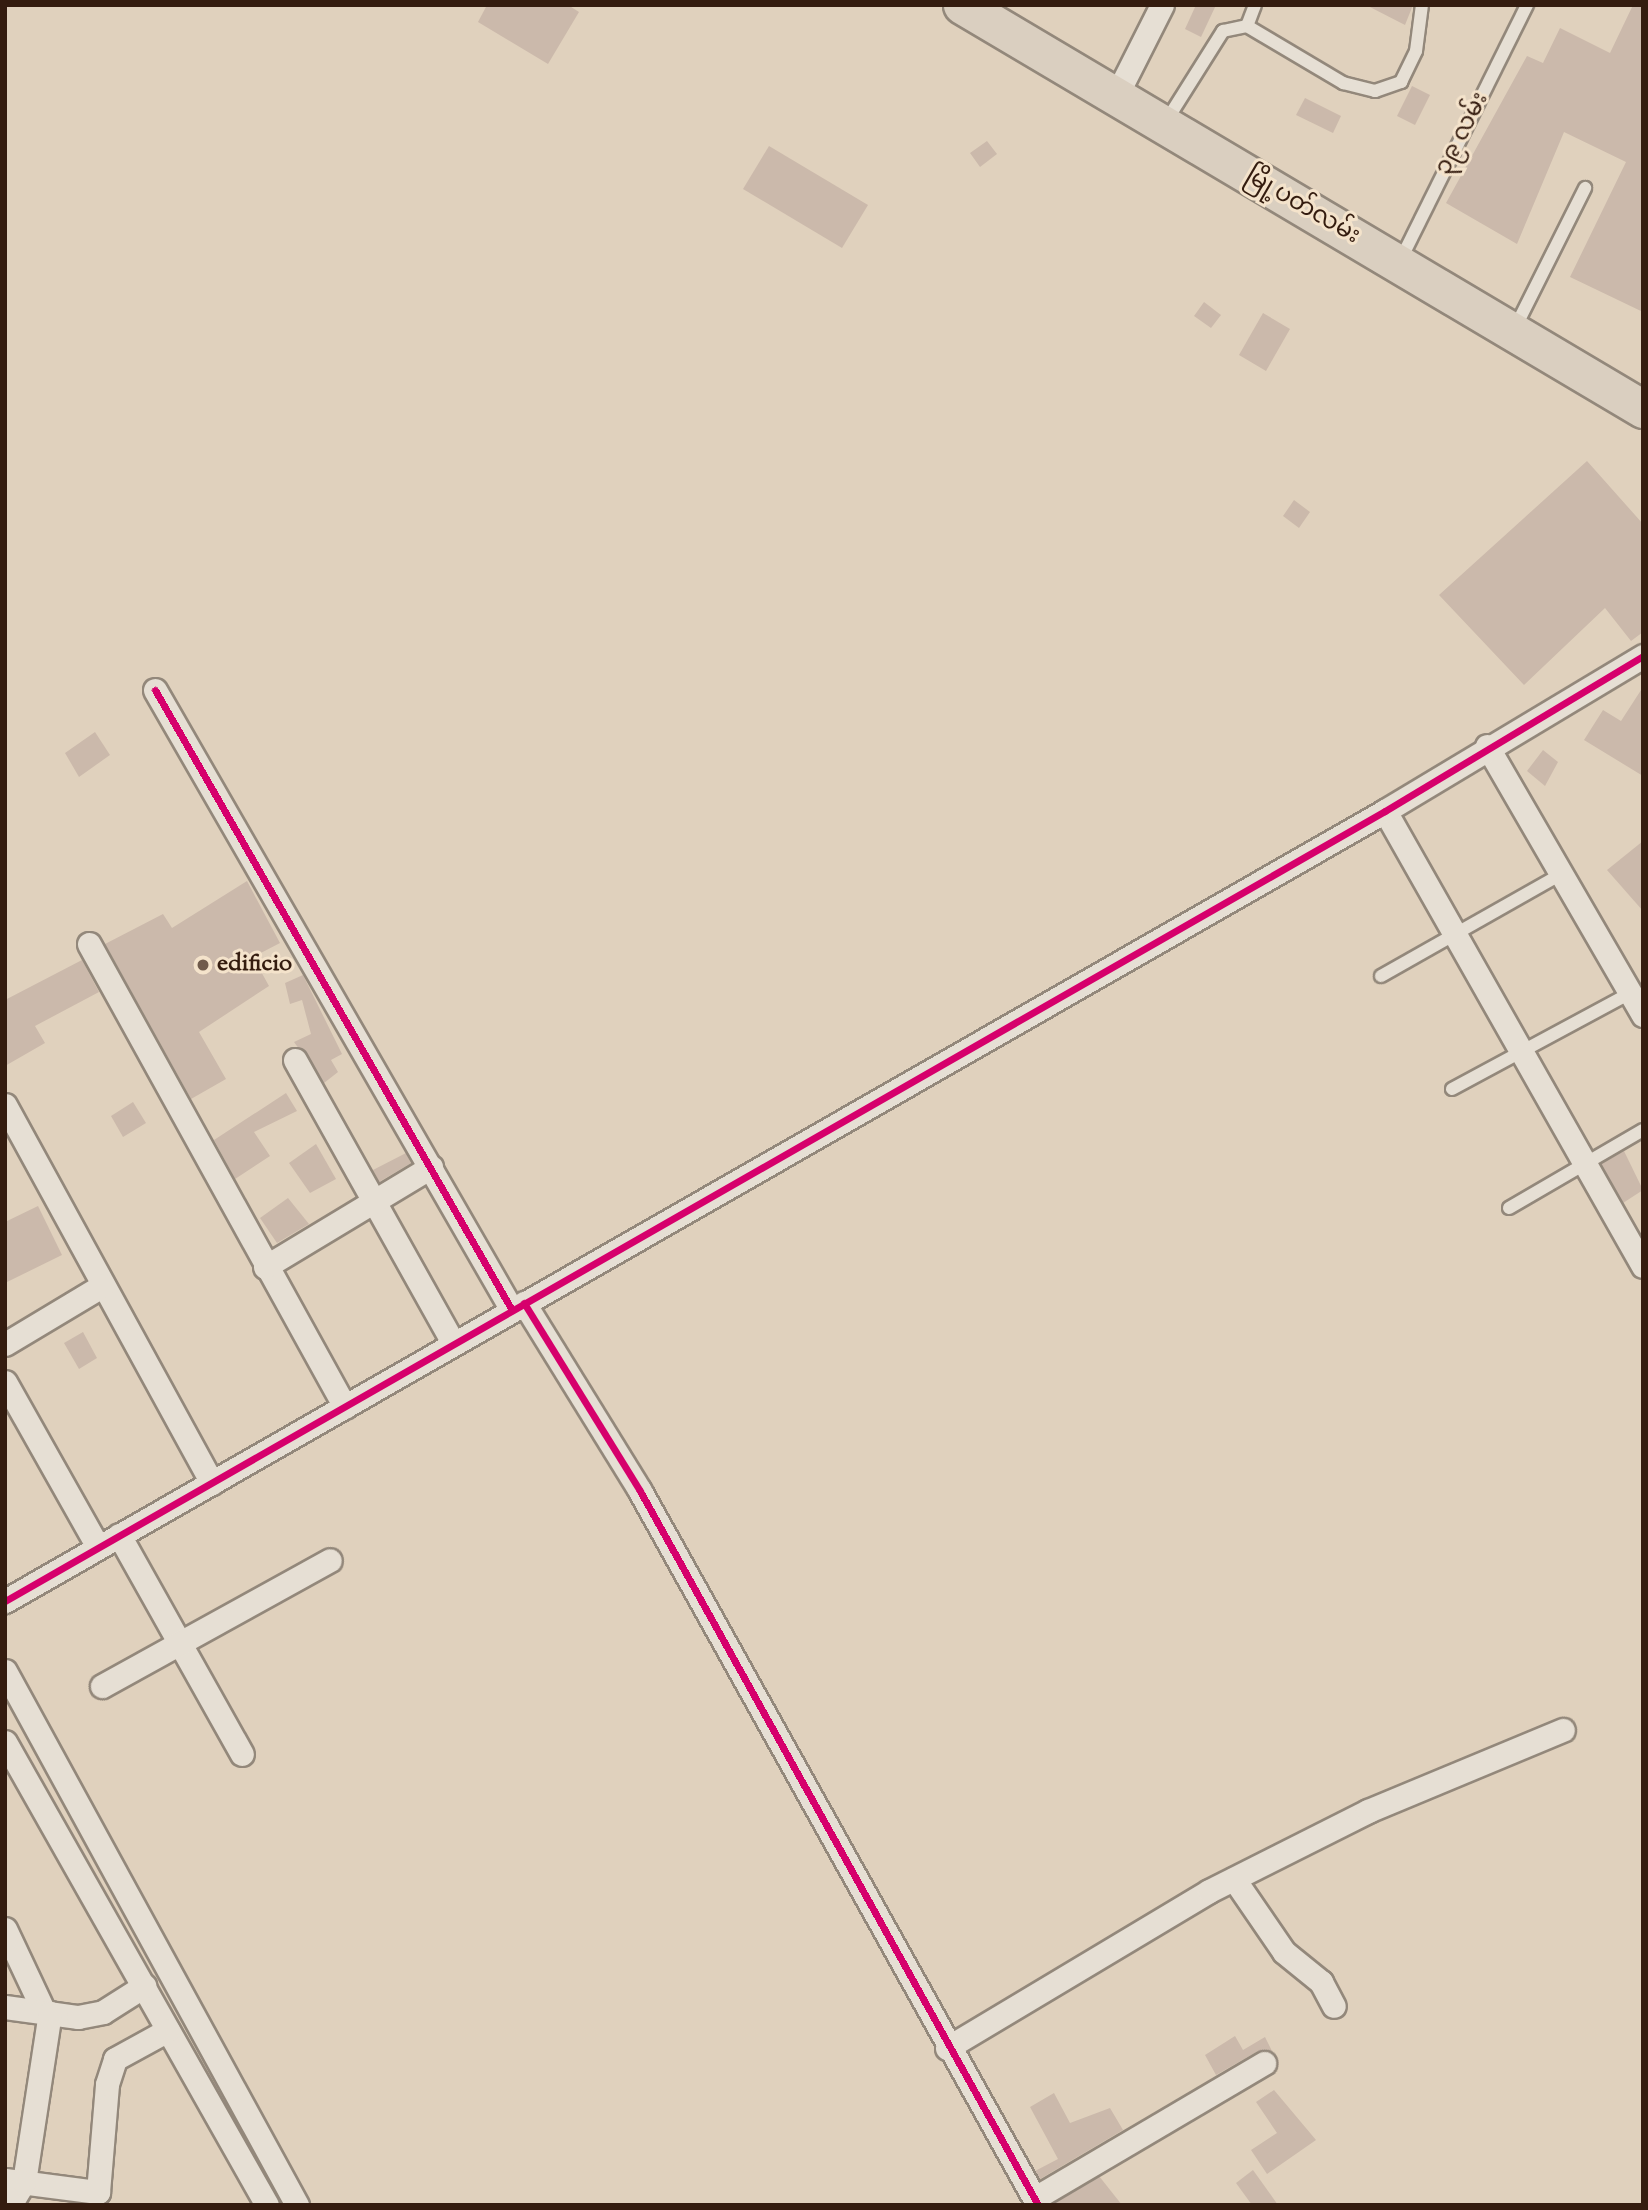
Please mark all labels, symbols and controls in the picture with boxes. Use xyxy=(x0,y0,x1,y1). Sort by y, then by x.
street label: ၃၉ လမ်း xyxy=(1430,88,1496,180)
street label: မြို့ပတ်လမ်း xyxy=(1239,163,1365,251)
place label: edificio xyxy=(217,951,292,979)
marker: edificio xyxy=(195,957,211,973)

